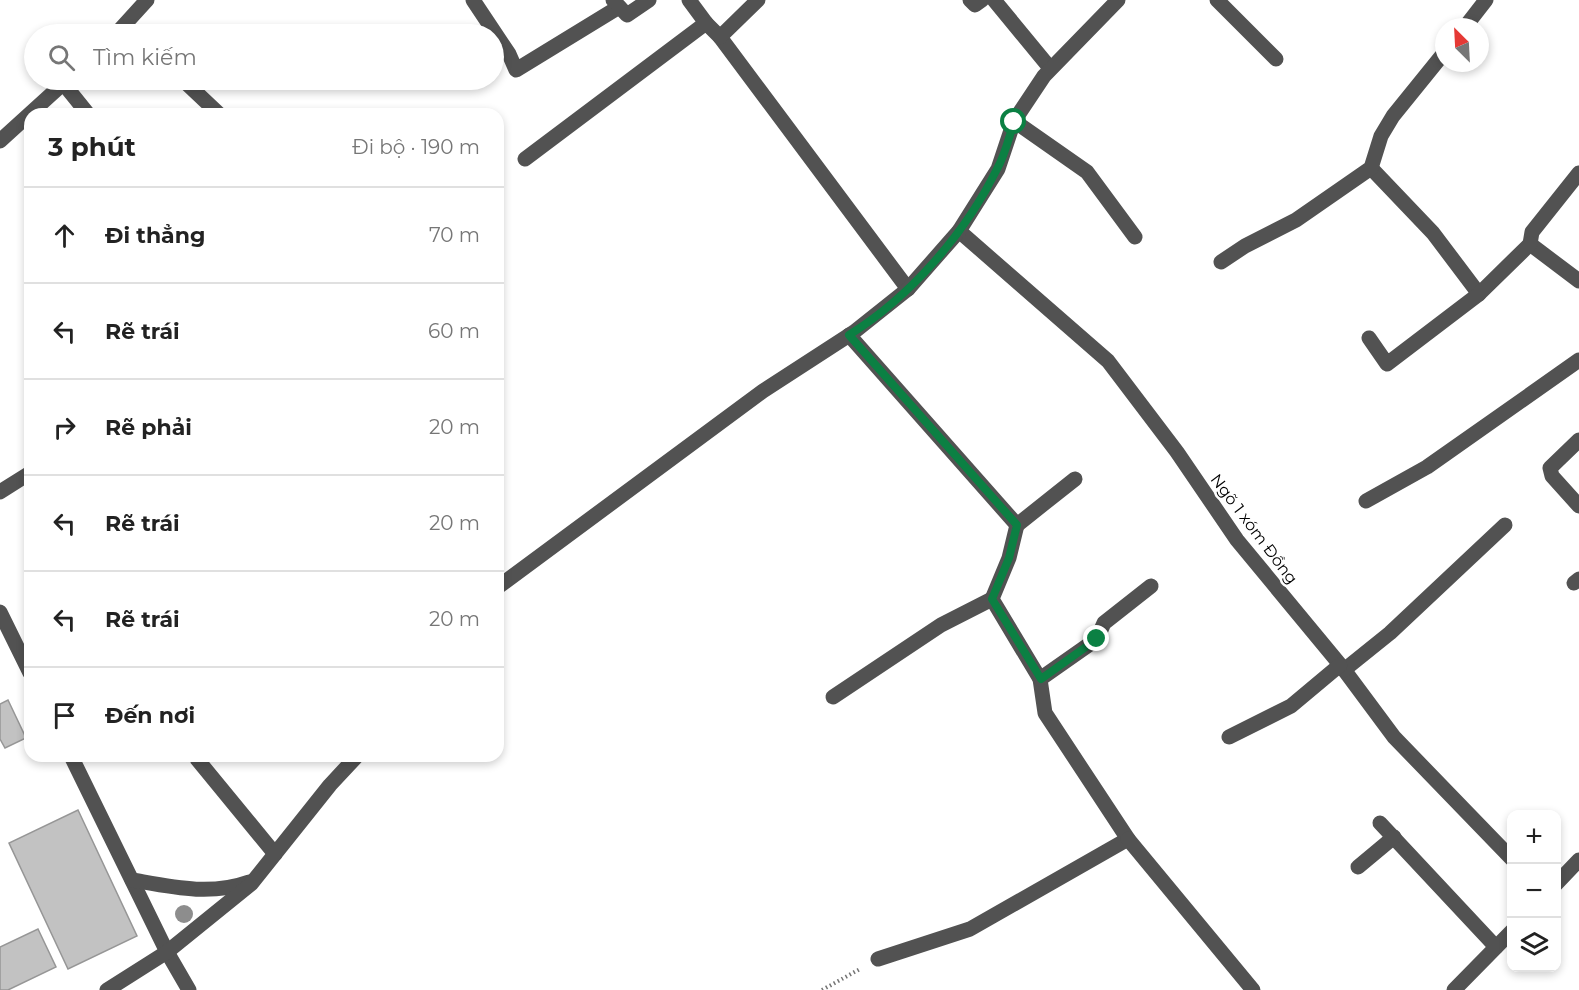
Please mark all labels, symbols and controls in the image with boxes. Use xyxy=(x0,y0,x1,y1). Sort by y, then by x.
north arrow xyxy=(1435,18,1489,72)
search box xyxy=(24,24,504,90)
icon: search xyxy=(45,41,78,74)
text: Tìm kiếm xyxy=(93,44,197,71)
route start xyxy=(1000,108,1026,134)
text: 3 phút xyxy=(48,131,136,163)
text: Đi bộ · 190 m xyxy=(352,135,480,159)
icon: ahead xyxy=(48,219,81,252)
text: Đi thẳng xyxy=(105,222,205,249)
text: 70 m xyxy=(429,223,480,247)
icon: left xyxy=(48,315,81,348)
text: Rẽ trái xyxy=(105,318,180,345)
text: 60 m xyxy=(428,319,480,343)
icon: right xyxy=(48,411,81,444)
text: Rẽ phải xyxy=(105,414,192,441)
text: 20 m xyxy=(429,415,480,439)
street label: Ngõ 1 xóm Đồng xyxy=(1206,470,1302,588)
icon: left xyxy=(48,507,81,540)
text: Rẽ trái xyxy=(105,510,180,537)
text: 20 m xyxy=(429,511,480,535)
icon: left xyxy=(48,603,81,636)
text: Rẽ trái xyxy=(105,606,180,633)
text: 20 m xyxy=(429,607,480,631)
route end xyxy=(1083,625,1109,651)
icon: arrive xyxy=(48,699,81,732)
text: Đến nơi xyxy=(105,702,195,729)
map controls xyxy=(1507,810,1561,972)
button: + xyxy=(1507,810,1561,864)
button: − xyxy=(1507,864,1561,918)
button: layers xyxy=(1507,918,1561,972)

